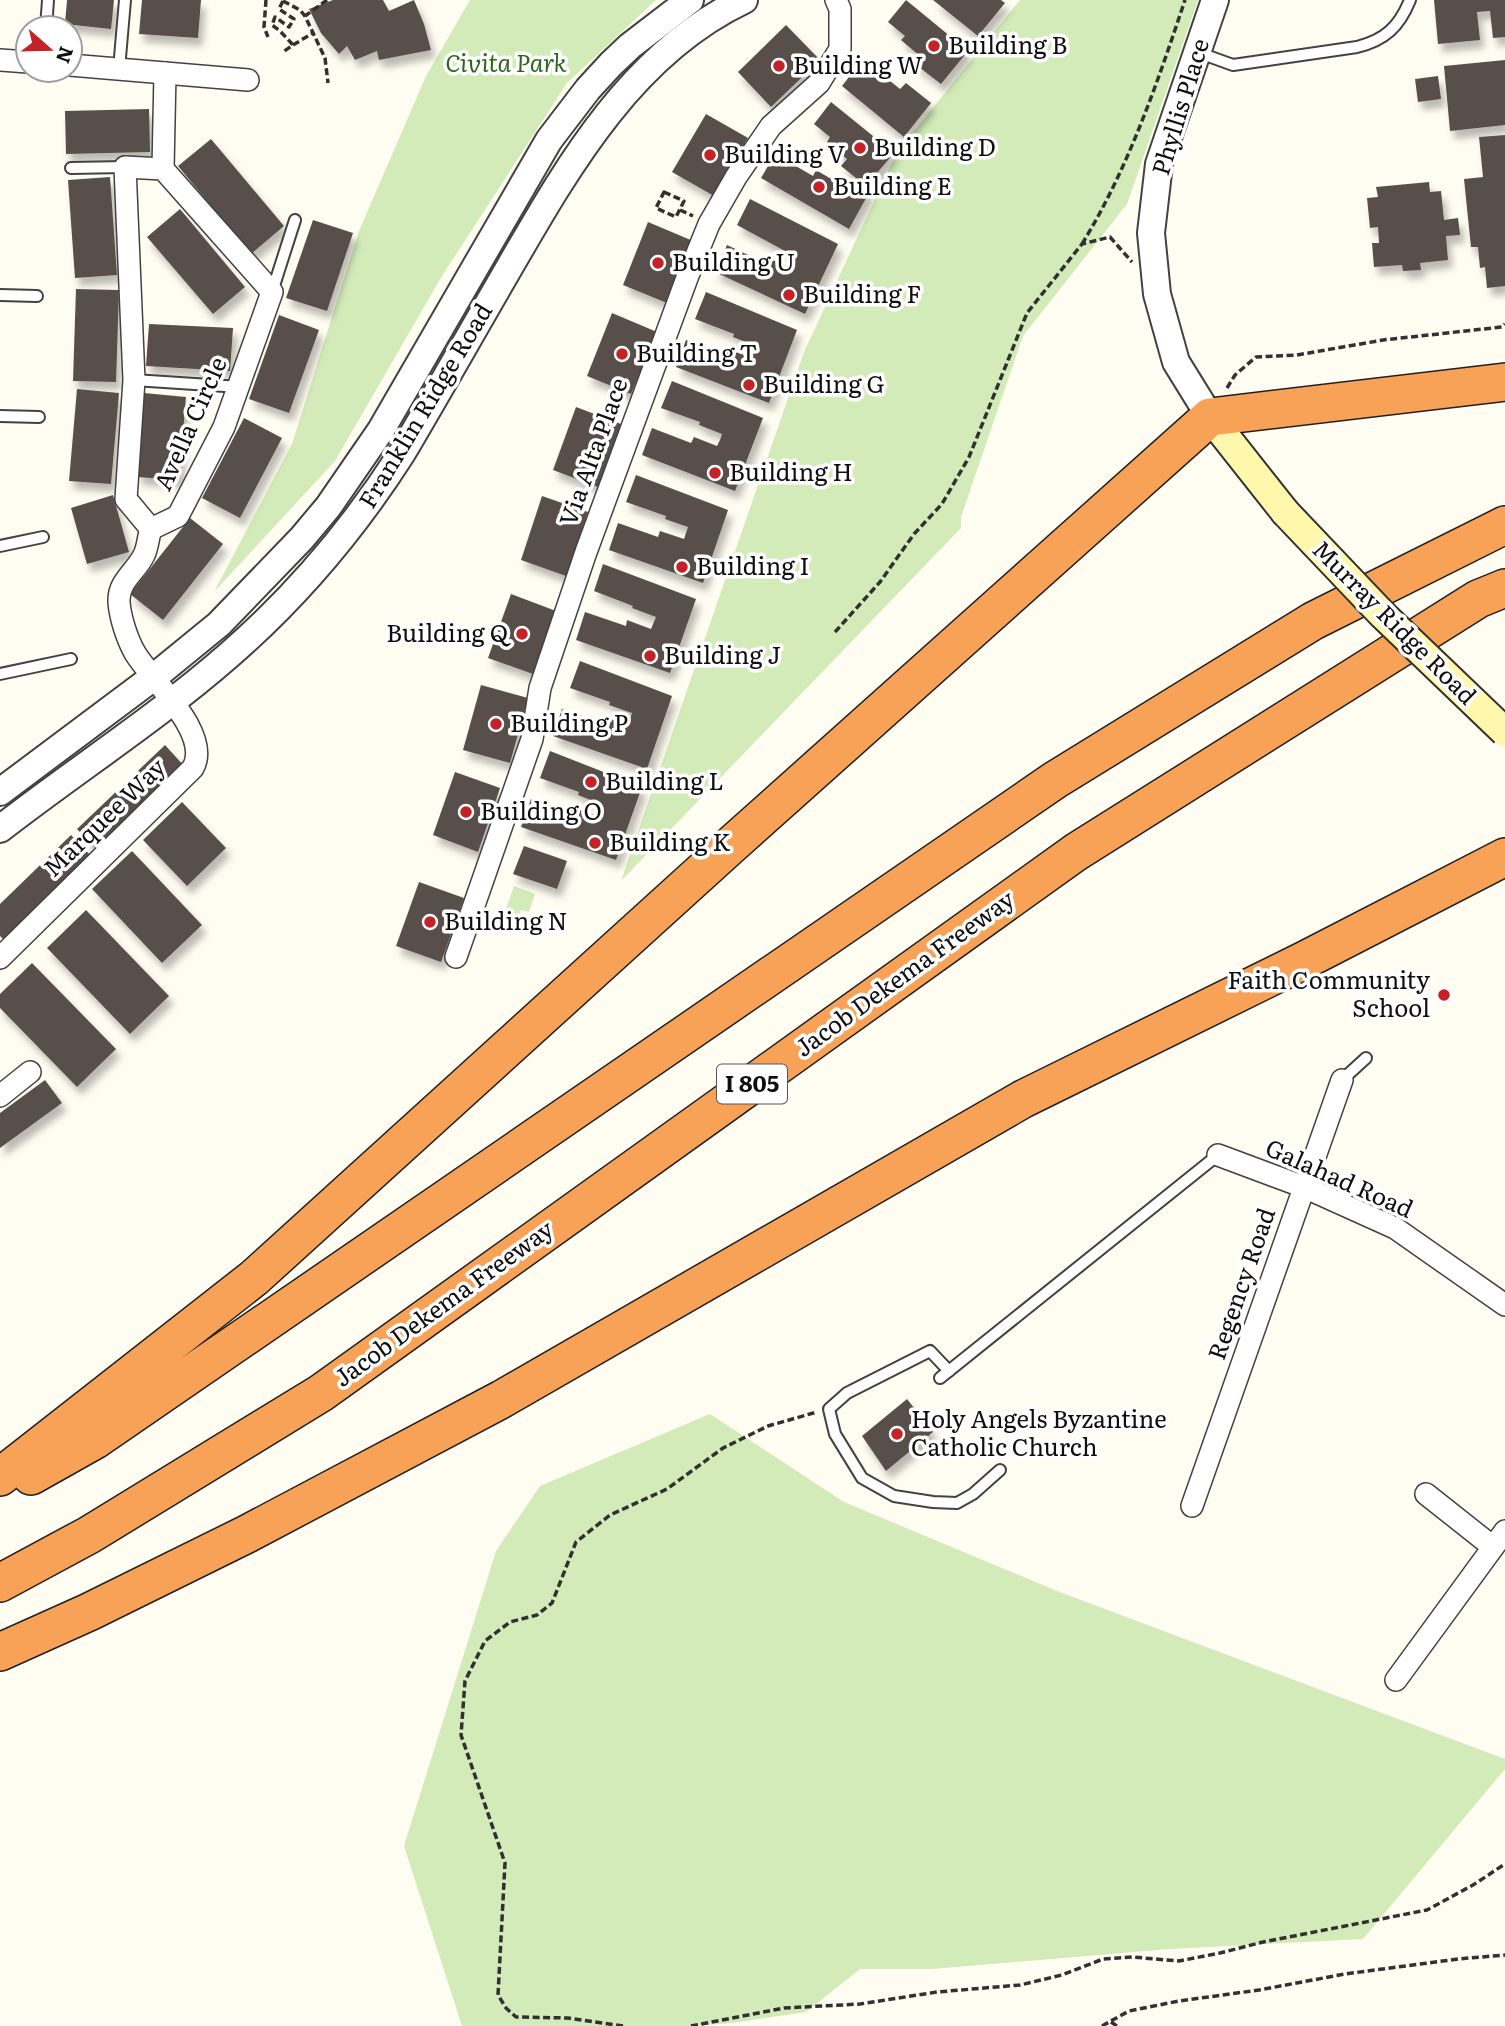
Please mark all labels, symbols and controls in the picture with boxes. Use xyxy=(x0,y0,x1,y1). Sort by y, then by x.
north arrow xyxy=(14,14,84,84)
place label: Building B xyxy=(948,26,1067,61)
street label: Phyllis Place xyxy=(1141,34,1216,179)
marker: Building B xyxy=(926,38,942,54)
text: N xyxy=(50,43,82,67)
park label: Civita Park xyxy=(445,44,568,79)
place label: Building W xyxy=(793,46,923,81)
marker: Building W xyxy=(771,58,787,74)
place label: Building D xyxy=(874,128,996,163)
place label: Building V xyxy=(724,135,846,170)
marker: Building D xyxy=(852,140,868,156)
marker: Building V xyxy=(702,147,718,163)
place label: Building E xyxy=(833,167,952,202)
marker: Building E xyxy=(811,179,827,195)
place label: Building U xyxy=(672,243,795,278)
marker: Building U xyxy=(650,255,666,271)
place label: Building F xyxy=(803,275,921,310)
marker: Building F xyxy=(781,287,797,303)
street label: Franklin Ridge Road xyxy=(349,295,499,514)
place label: Building T xyxy=(636,334,757,369)
marker: Building T xyxy=(614,346,630,362)
street label: Avella Circle xyxy=(144,351,234,495)
place label: Building G xyxy=(763,365,885,400)
street label: Via Alta Place xyxy=(549,372,635,530)
marker: Building G xyxy=(741,377,757,393)
place label: Building H xyxy=(729,453,853,488)
marker: Building H xyxy=(707,465,723,481)
street label: Murray Ridge Road xyxy=(1306,531,1486,711)
place label: Building I xyxy=(696,547,809,582)
marker: Building I xyxy=(674,559,690,575)
place label: Building Q xyxy=(386,614,512,649)
marker: Building Q xyxy=(514,626,530,642)
place label: Building J xyxy=(664,636,781,671)
marker: Building J xyxy=(642,648,658,664)
place label: Building P xyxy=(510,704,628,739)
marker: Building P xyxy=(488,716,504,732)
street label: Marquee Way xyxy=(34,749,172,884)
place label: Building L xyxy=(605,762,724,797)
marker: Building L xyxy=(583,774,599,790)
place label: Building O xyxy=(480,792,602,827)
marker: Building O xyxy=(458,804,474,820)
place label: Building K xyxy=(609,823,731,858)
marker: Building K xyxy=(587,835,603,851)
street label: Jacob Dekema Freeway xyxy=(787,880,1021,1064)
place label: Building N xyxy=(444,902,568,937)
marker: Building N xyxy=(422,914,438,930)
place label: Faith Community School xyxy=(1227,961,1430,1024)
marker: Faith Community School xyxy=(1436,987,1452,1003)
road number: I 805 xyxy=(717,1064,787,1104)
street label: Galahad Road xyxy=(1261,1129,1420,1225)
street label: Regency Road xyxy=(1197,1202,1282,1364)
street label: Jacob Dekema Freeway xyxy=(326,1210,560,1394)
place label: Holy Angels Byzantine Catholic Church xyxy=(911,1400,1167,1463)
marker: Holy Angels Byzantine Catholic Church xyxy=(889,1426,905,1442)

